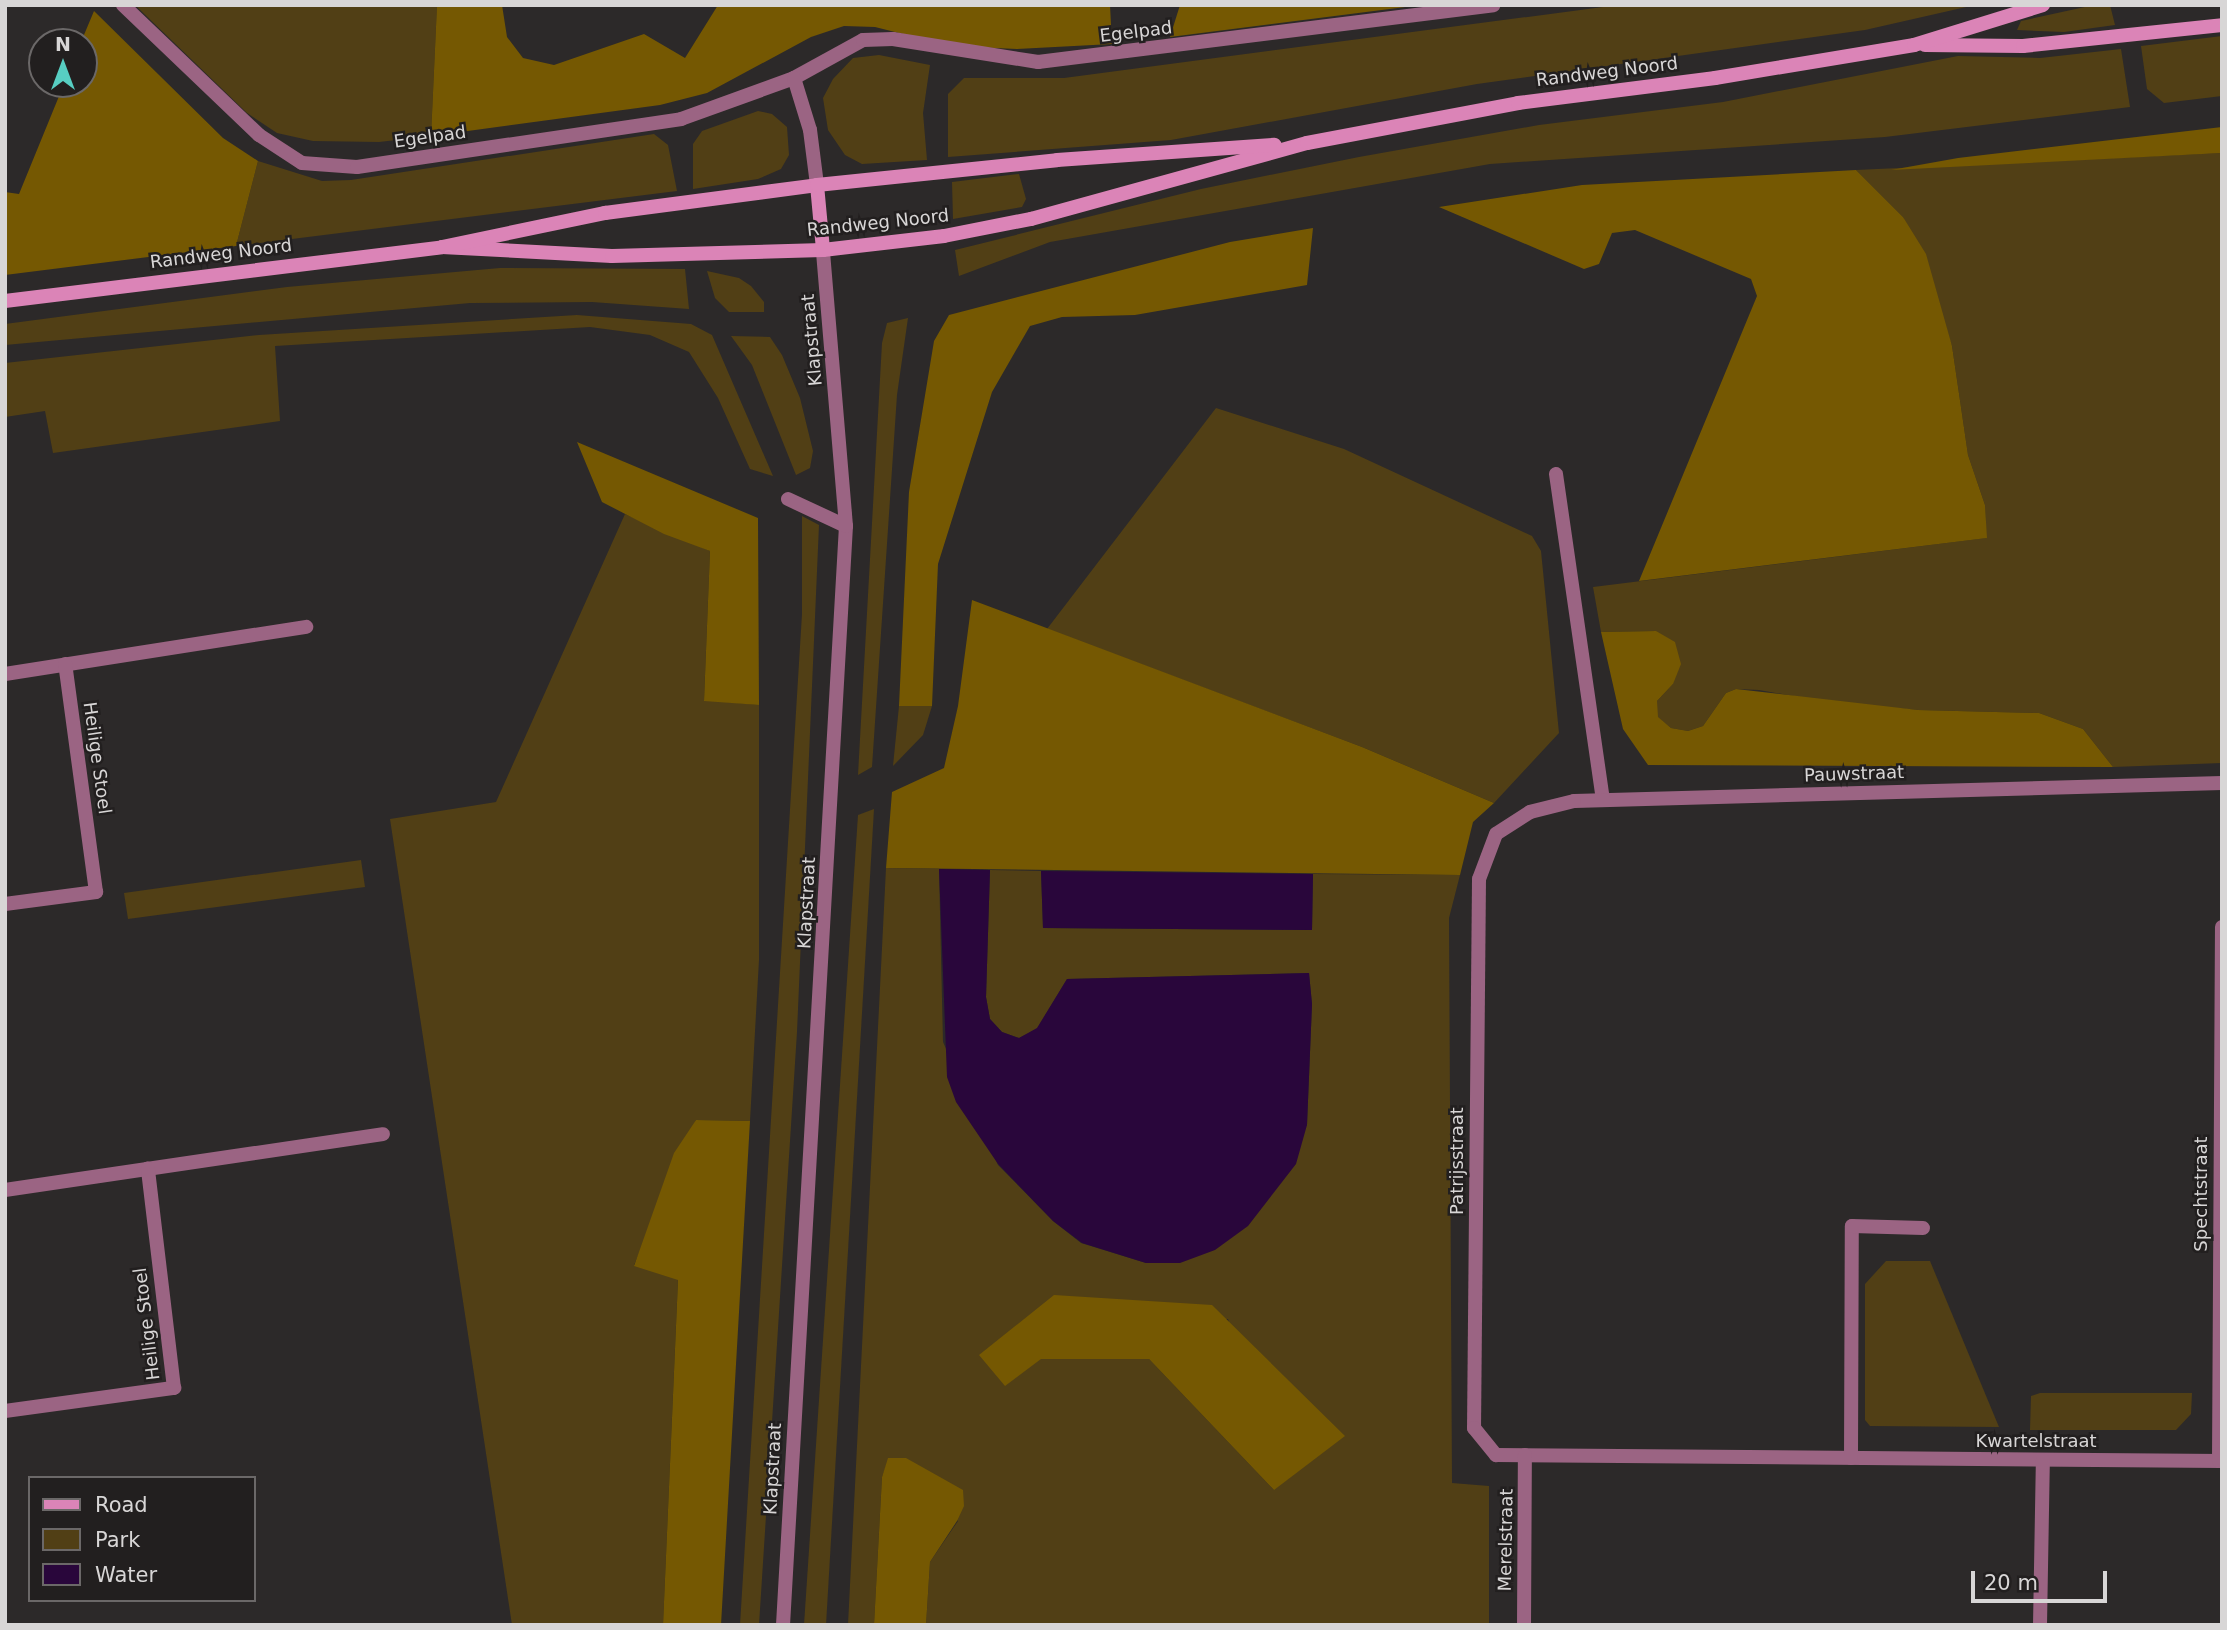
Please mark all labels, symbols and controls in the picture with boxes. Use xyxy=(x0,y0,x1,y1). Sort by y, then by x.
street label: Egelpad xyxy=(1099,17,1173,47)
north arrow xyxy=(28,28,98,98)
text: N xyxy=(55,33,71,55)
street label: Randweg Noord xyxy=(1535,53,1679,91)
street label: Egelpad xyxy=(392,121,468,153)
street label: Randweg Noord xyxy=(806,205,950,241)
street label: Randweg Noord xyxy=(149,235,293,273)
street label: Klapstraat xyxy=(797,293,827,387)
street label: Heilige Stoel xyxy=(78,700,116,816)
street label: Pauwstraat xyxy=(1804,761,1904,787)
street label: Klapstraat xyxy=(794,856,820,950)
street label: Patrijsstraat xyxy=(1446,1107,1468,1215)
street label: Spechtstraat xyxy=(2190,1136,2212,1252)
street label: Heilige Stoel xyxy=(129,1266,165,1382)
street label: Klapstraat xyxy=(760,1422,786,1516)
street label: Kwartelstraat xyxy=(1975,1430,2097,1452)
legend xyxy=(28,1476,256,1602)
street label: Merelstraat xyxy=(1494,1488,1518,1592)
text: Road xyxy=(95,1493,148,1517)
text: Park xyxy=(95,1528,140,1552)
scale bar xyxy=(1975,1556,2112,1600)
text: Water xyxy=(95,1563,157,1587)
text: 20 m xyxy=(1984,1571,2038,1595)

